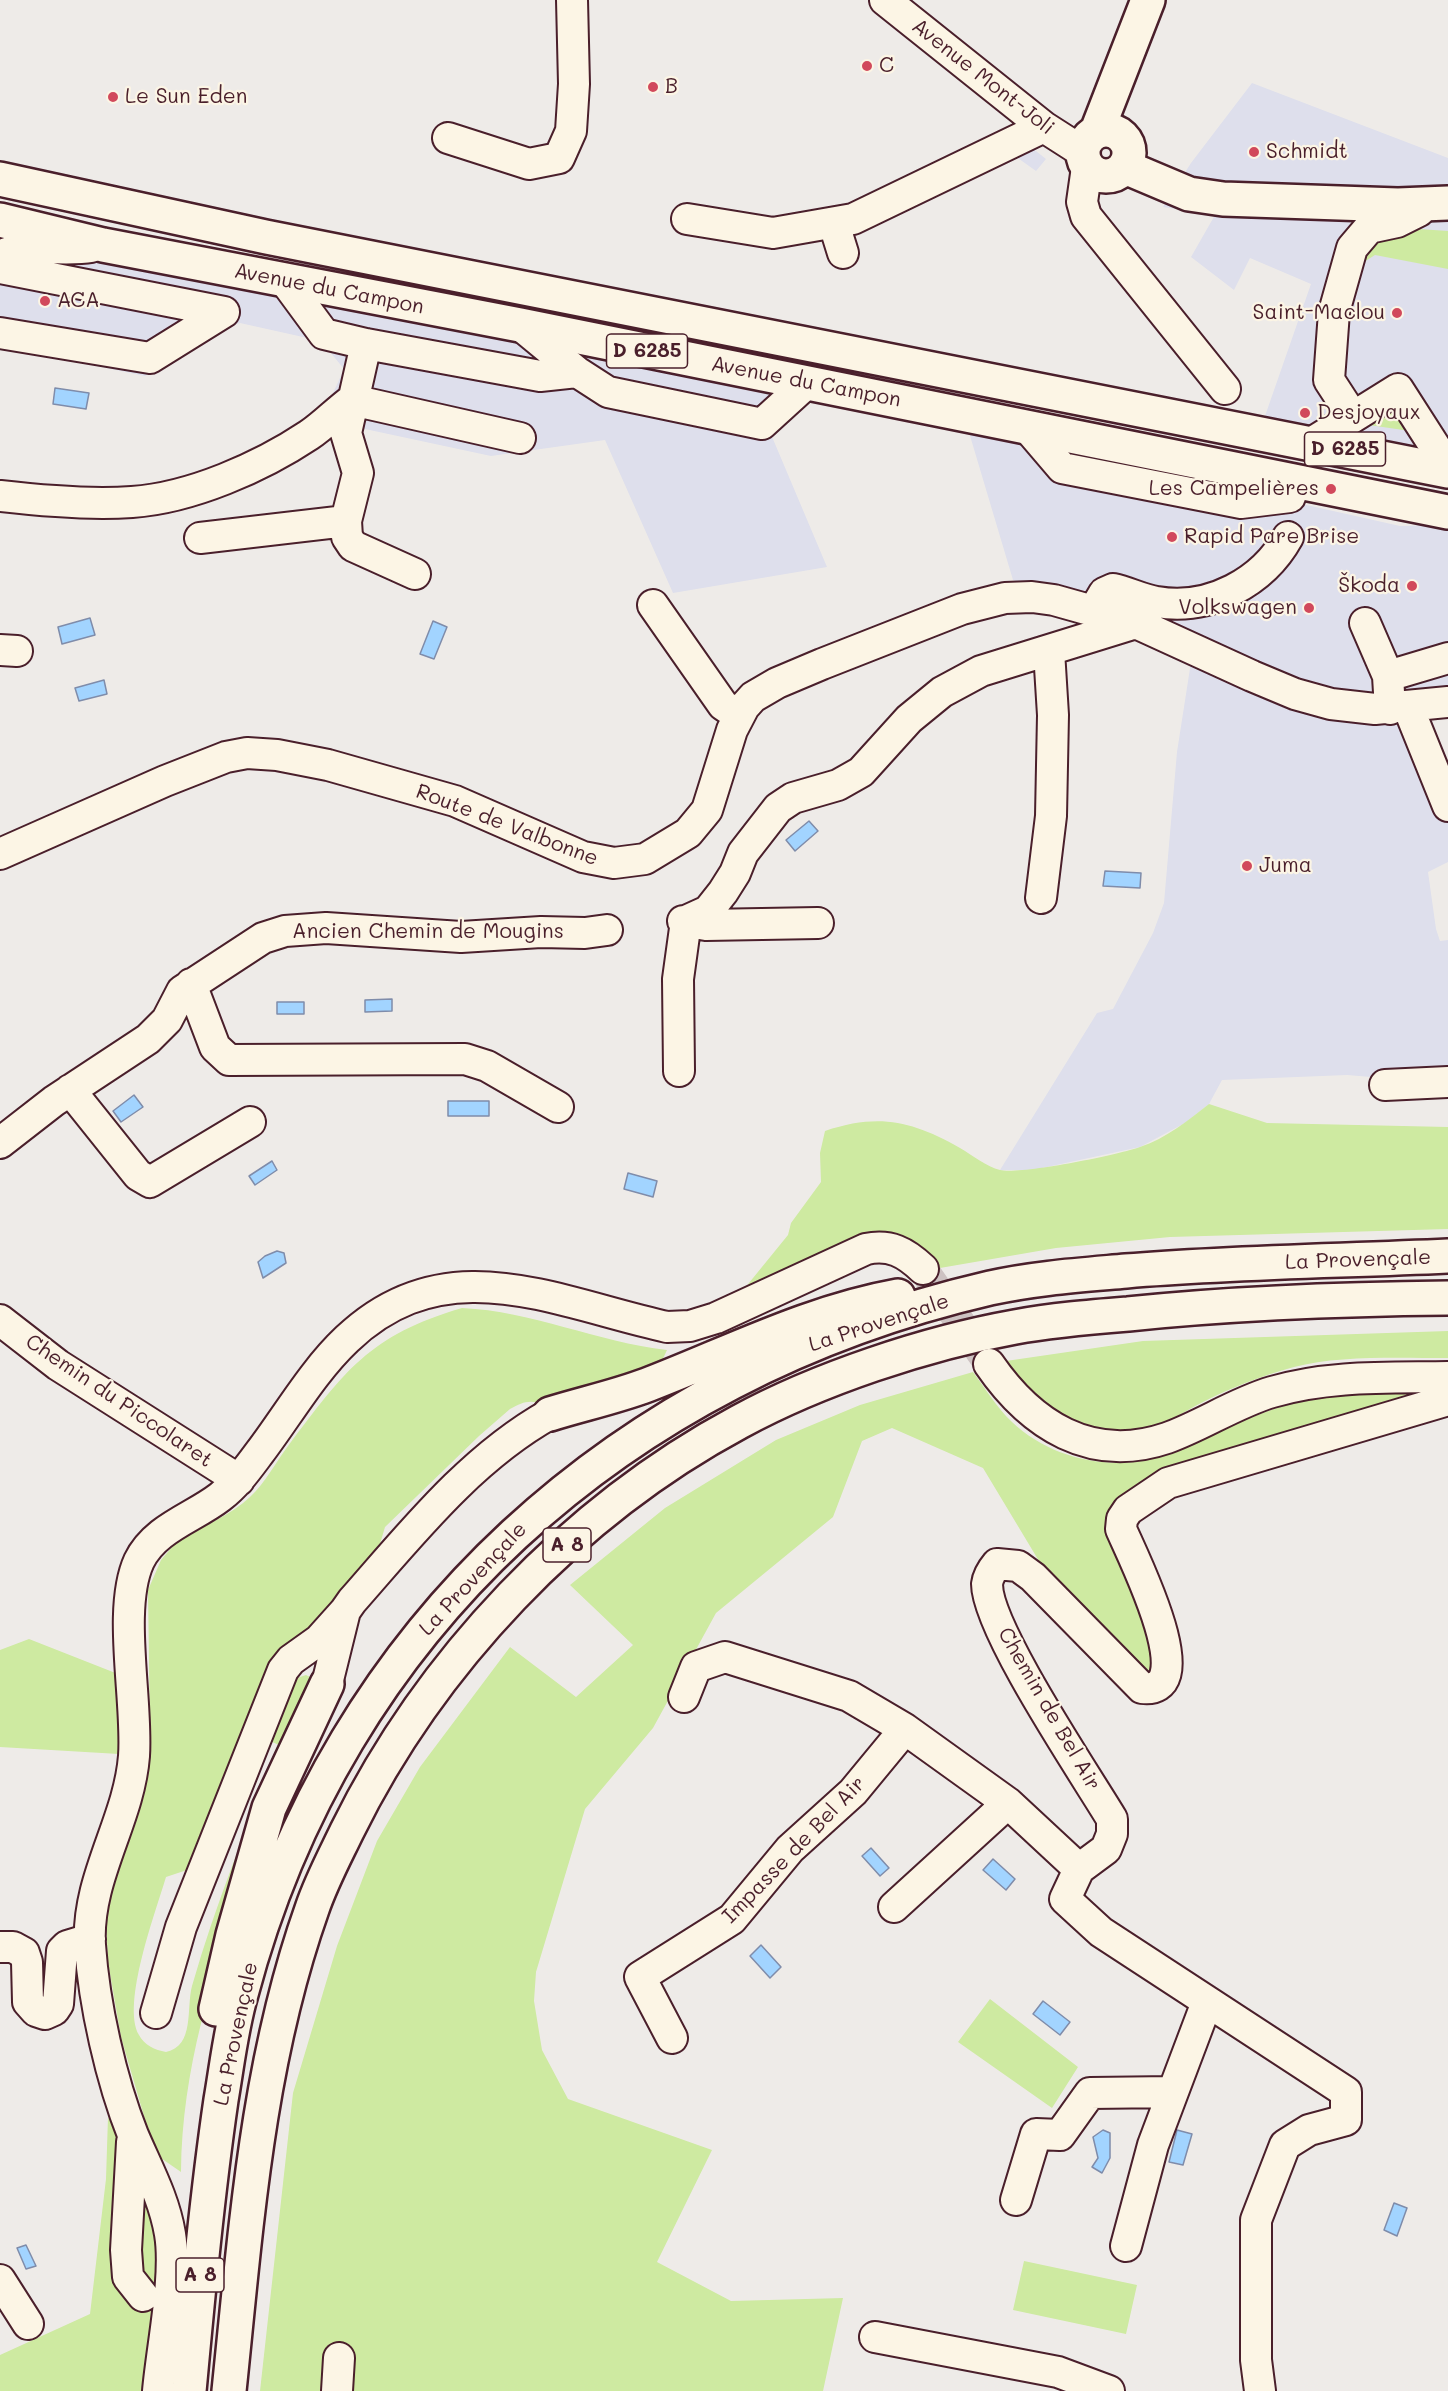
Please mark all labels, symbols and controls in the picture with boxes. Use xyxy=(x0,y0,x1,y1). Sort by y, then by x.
street label: Avenue Mont-Joli xyxy=(907,14,1059,140)
place label: C xyxy=(879,53,894,79)
marker: C xyxy=(860,59,874,73)
place label: B xyxy=(665,74,678,100)
marker: B xyxy=(646,80,660,94)
place label: Le Sun Eden xyxy=(125,84,247,110)
marker: Le Sun Eden xyxy=(106,90,120,104)
place label: Schmidt xyxy=(1266,139,1348,165)
marker: Schmidt xyxy=(1247,145,1261,159)
street label: Avenue du Campon xyxy=(232,258,426,320)
place label: ACA xyxy=(57,288,100,314)
marker: ACA xyxy=(38,294,52,308)
place label: Saint-Maclou xyxy=(1253,300,1385,326)
marker: Saint-Maclou xyxy=(1390,306,1404,320)
road number: D 6285 xyxy=(606,334,688,368)
street label: Avenue du Campon xyxy=(709,351,903,413)
place label: Desjoyaux xyxy=(1317,400,1420,426)
marker: Desjoyaux xyxy=(1298,406,1312,420)
road number: D 6285 xyxy=(1304,432,1386,466)
place label: Les Campelières xyxy=(1149,476,1319,502)
marker: Les Campelières xyxy=(1324,482,1338,496)
place label: Rapid Pare Brise xyxy=(1184,524,1359,550)
marker: Rapid Pare Brise xyxy=(1165,530,1179,544)
place label: Škoda xyxy=(1338,573,1400,599)
marker: Škoda xyxy=(1405,579,1419,593)
place label: Volkswagen xyxy=(1178,595,1297,621)
marker: Volkswagen xyxy=(1302,601,1316,615)
street label: Route de Valbonne xyxy=(412,779,602,871)
place label: Juma xyxy=(1259,853,1312,879)
marker: Juma xyxy=(1240,859,1254,873)
street label: Ancien Chemin de Mougins xyxy=(292,919,564,945)
street label: La Provençale xyxy=(1285,1245,1431,1275)
street label: La Provençale xyxy=(806,1288,952,1358)
street label: Chemin du Piccolaret xyxy=(21,1329,217,1473)
street label: La Provençale xyxy=(414,1517,532,1641)
road number: A 8 xyxy=(543,1528,591,1562)
street label: Chemin de Bel Air xyxy=(992,1623,1106,1795)
street label: Impasse de Bel Air xyxy=(717,1771,871,1929)
street label: La Provençale xyxy=(208,1960,264,2108)
road number: A 8 xyxy=(176,2258,224,2292)

